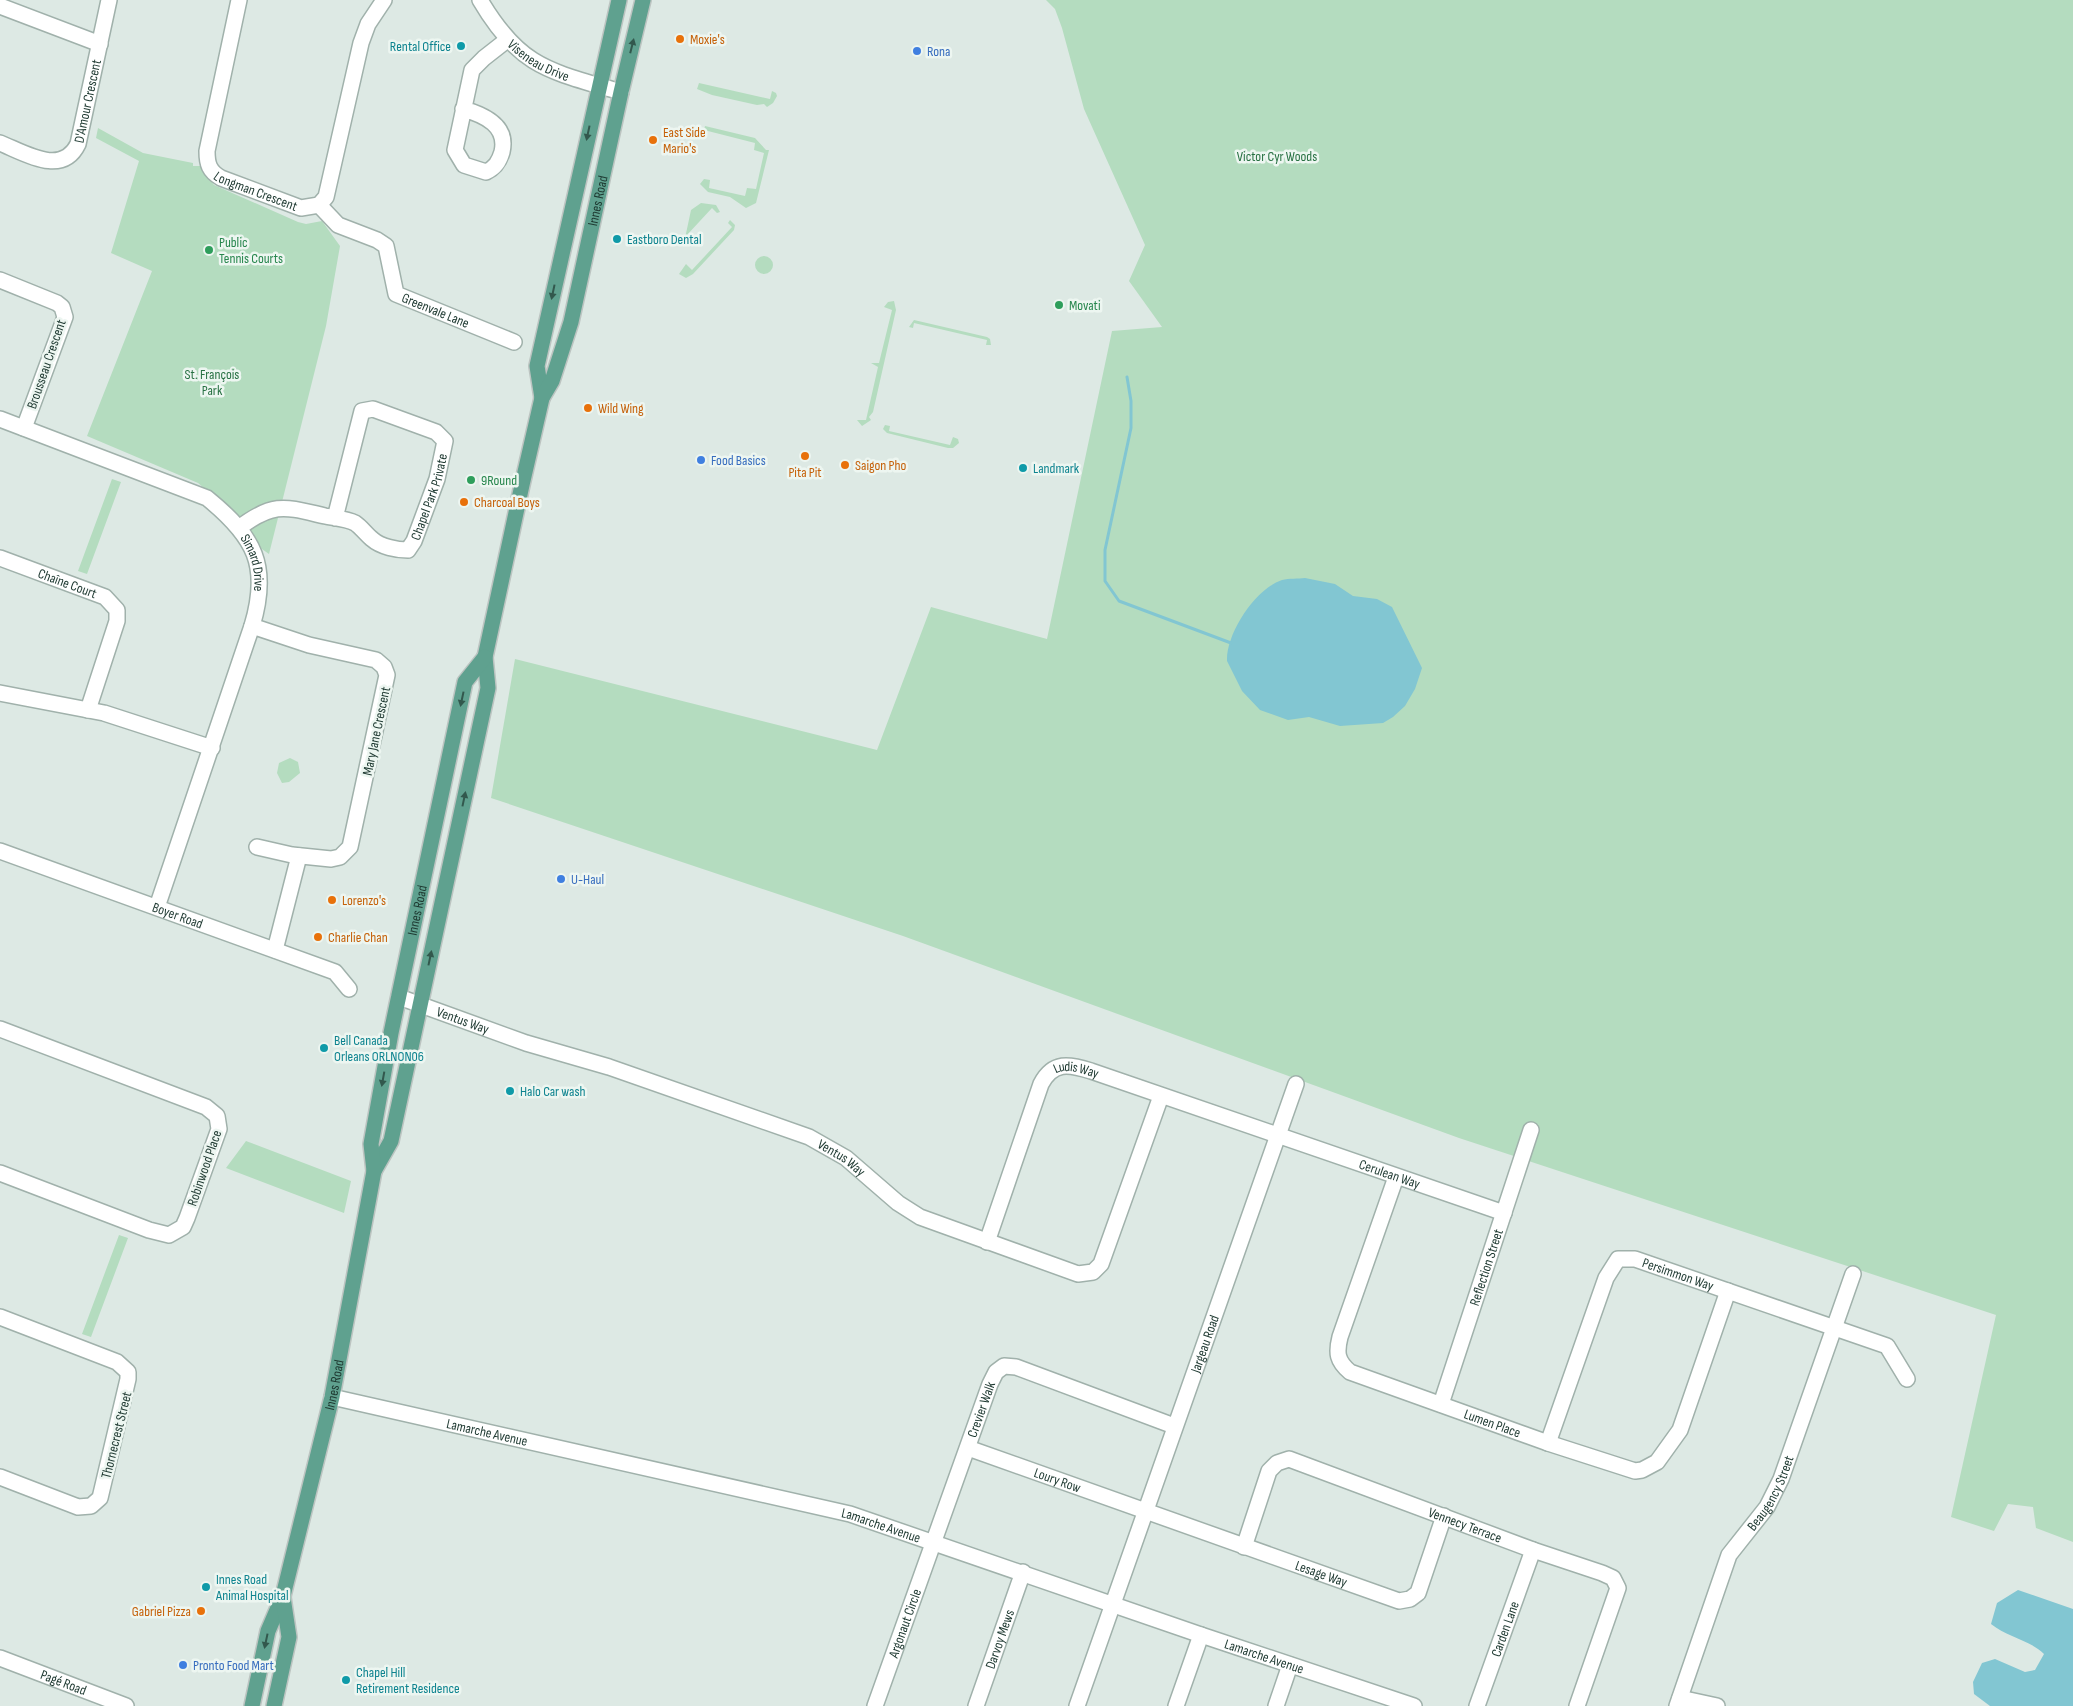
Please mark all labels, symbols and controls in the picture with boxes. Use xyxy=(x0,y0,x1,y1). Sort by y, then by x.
place label: Moxie's xyxy=(690,31,725,48)
marker: Moxie's xyxy=(674,33,686,45)
street label: Viseneau Drive xyxy=(504,36,571,85)
place label: Rental Office xyxy=(390,38,451,55)
one-way arrow xyxy=(628,38,636,53)
marker: Rental Office xyxy=(455,40,467,52)
place label: Rona xyxy=(927,43,951,60)
marker: Rona xyxy=(911,45,923,57)
street label: D'Amour Crescent xyxy=(70,58,105,145)
place label: East Side Mario's xyxy=(663,124,706,157)
one-way arrow xyxy=(584,125,592,140)
marker: East Side Mario's xyxy=(647,134,659,146)
park label: Victor Cyr Woods xyxy=(1237,148,1317,165)
street label: Longman Crescent xyxy=(210,168,300,215)
street label: Innes Road xyxy=(584,174,612,228)
place label: Eastboro Dental xyxy=(627,231,702,248)
marker: Eastboro Dental xyxy=(611,233,623,245)
place label: Public Tennis Courts xyxy=(219,234,283,267)
marker: Public Tennis Courts xyxy=(203,244,215,256)
one-way arrow xyxy=(549,284,557,299)
street label: Greenvale Lane xyxy=(399,289,472,332)
place label: Movati xyxy=(1069,297,1101,314)
marker: Movati xyxy=(1053,299,1065,311)
street label: Brousseau Crescent xyxy=(23,317,70,411)
park label: St. François Park xyxy=(185,366,239,399)
place label: Wild Wing xyxy=(598,400,644,417)
marker: Wild Wing xyxy=(582,402,594,414)
marker: Pita Pit xyxy=(799,450,811,462)
street label: Chapel Park Private xyxy=(407,452,451,543)
place label: Food Basics xyxy=(711,452,766,469)
marker: Food Basics xyxy=(695,454,707,466)
place label: Saigon Pho xyxy=(855,457,906,474)
marker: Saigon Pho xyxy=(839,459,851,471)
place label: Landmark xyxy=(1033,460,1080,477)
marker: Landmark xyxy=(1017,462,1029,474)
place label: Pita Pit xyxy=(788,464,822,481)
place label: 9Round xyxy=(481,472,517,489)
marker: 9Round xyxy=(465,474,477,486)
place label: Charcoal Boys xyxy=(474,494,540,511)
marker: Charcoal Boys xyxy=(458,496,470,508)
street label: Simard Drive xyxy=(237,531,267,592)
street label: Chaîne Court xyxy=(36,565,99,602)
street label: Mary Jane Crescent xyxy=(359,685,394,777)
one-way arrow xyxy=(457,691,465,707)
one-way arrow xyxy=(460,792,468,807)
place label: U-Haul xyxy=(571,871,604,888)
marker: U-Haul xyxy=(555,873,567,885)
street label: Innes Road xyxy=(404,883,431,937)
place label: Lorenzo's xyxy=(342,892,386,909)
marker: Lorenzo's xyxy=(326,894,338,906)
street label: Boyer Road xyxy=(150,899,205,933)
place label: Charlie Chan xyxy=(328,929,388,946)
marker: Charlie Chan xyxy=(312,931,324,943)
one-way arrow xyxy=(426,951,434,966)
street label: Ventus Way xyxy=(434,1003,492,1038)
place label: Bell Canada Orleans ORLNON06 xyxy=(334,1032,424,1065)
marker: Bell Canada Orleans ORLNON06 xyxy=(318,1042,330,1054)
street label: Ludis Way xyxy=(1051,1058,1102,1082)
one-way arrow xyxy=(378,1071,386,1087)
place label: Halo Car wash xyxy=(520,1083,585,1100)
marker: Halo Car wash xyxy=(504,1085,516,1097)
street label: Robinwood Place xyxy=(184,1128,225,1208)
street label: Ventus Way xyxy=(814,1136,869,1180)
street label: Cerulean Way xyxy=(1357,1156,1423,1193)
street label: Reflection Street xyxy=(1466,1227,1507,1308)
street label: Persimmon Way xyxy=(1640,1254,1717,1295)
street label: Jargeau Road xyxy=(1187,1313,1223,1376)
street label: Innes Road xyxy=(321,1358,348,1412)
street label: Crevier Walk xyxy=(964,1379,999,1440)
street label: Thornecrest Street xyxy=(97,1390,135,1480)
street label: Lumen Place xyxy=(1462,1406,1523,1441)
street label: Lamarche Avenue xyxy=(445,1415,529,1450)
street label: Beaugency Street xyxy=(1744,1453,1798,1534)
street label: Loury Row xyxy=(1032,1464,1083,1496)
street label: Lamarche Avenue xyxy=(840,1504,923,1547)
street label: Vennecy Terrace xyxy=(1426,1504,1504,1547)
street label: Lesage Way xyxy=(1293,1557,1350,1591)
place label: Innes Road Animal Hospital xyxy=(215,1571,289,1604)
marker: Innes Road Animal Hospital xyxy=(200,1581,212,1593)
street label: Argonaut Circle xyxy=(885,1586,925,1661)
street label: Carden Lane xyxy=(1487,1599,1523,1659)
place label: Gabriel Pizza xyxy=(132,1603,191,1620)
marker: Gabriel Pizza xyxy=(195,1605,207,1617)
street label: Darvoy Mews xyxy=(982,1607,1018,1671)
one-way arrow xyxy=(262,1634,270,1649)
street label: Lamarche Avenue xyxy=(1222,1635,1306,1678)
place label: Pronto Food Mart xyxy=(193,1657,274,1674)
marker: Pronto Food Mart xyxy=(177,1659,189,1671)
place label: Chapel Hill Retirement Residence xyxy=(356,1664,460,1697)
street label: Pagé Road xyxy=(38,1666,89,1699)
marker: Chapel Hill Retirement Residence xyxy=(340,1674,352,1686)

